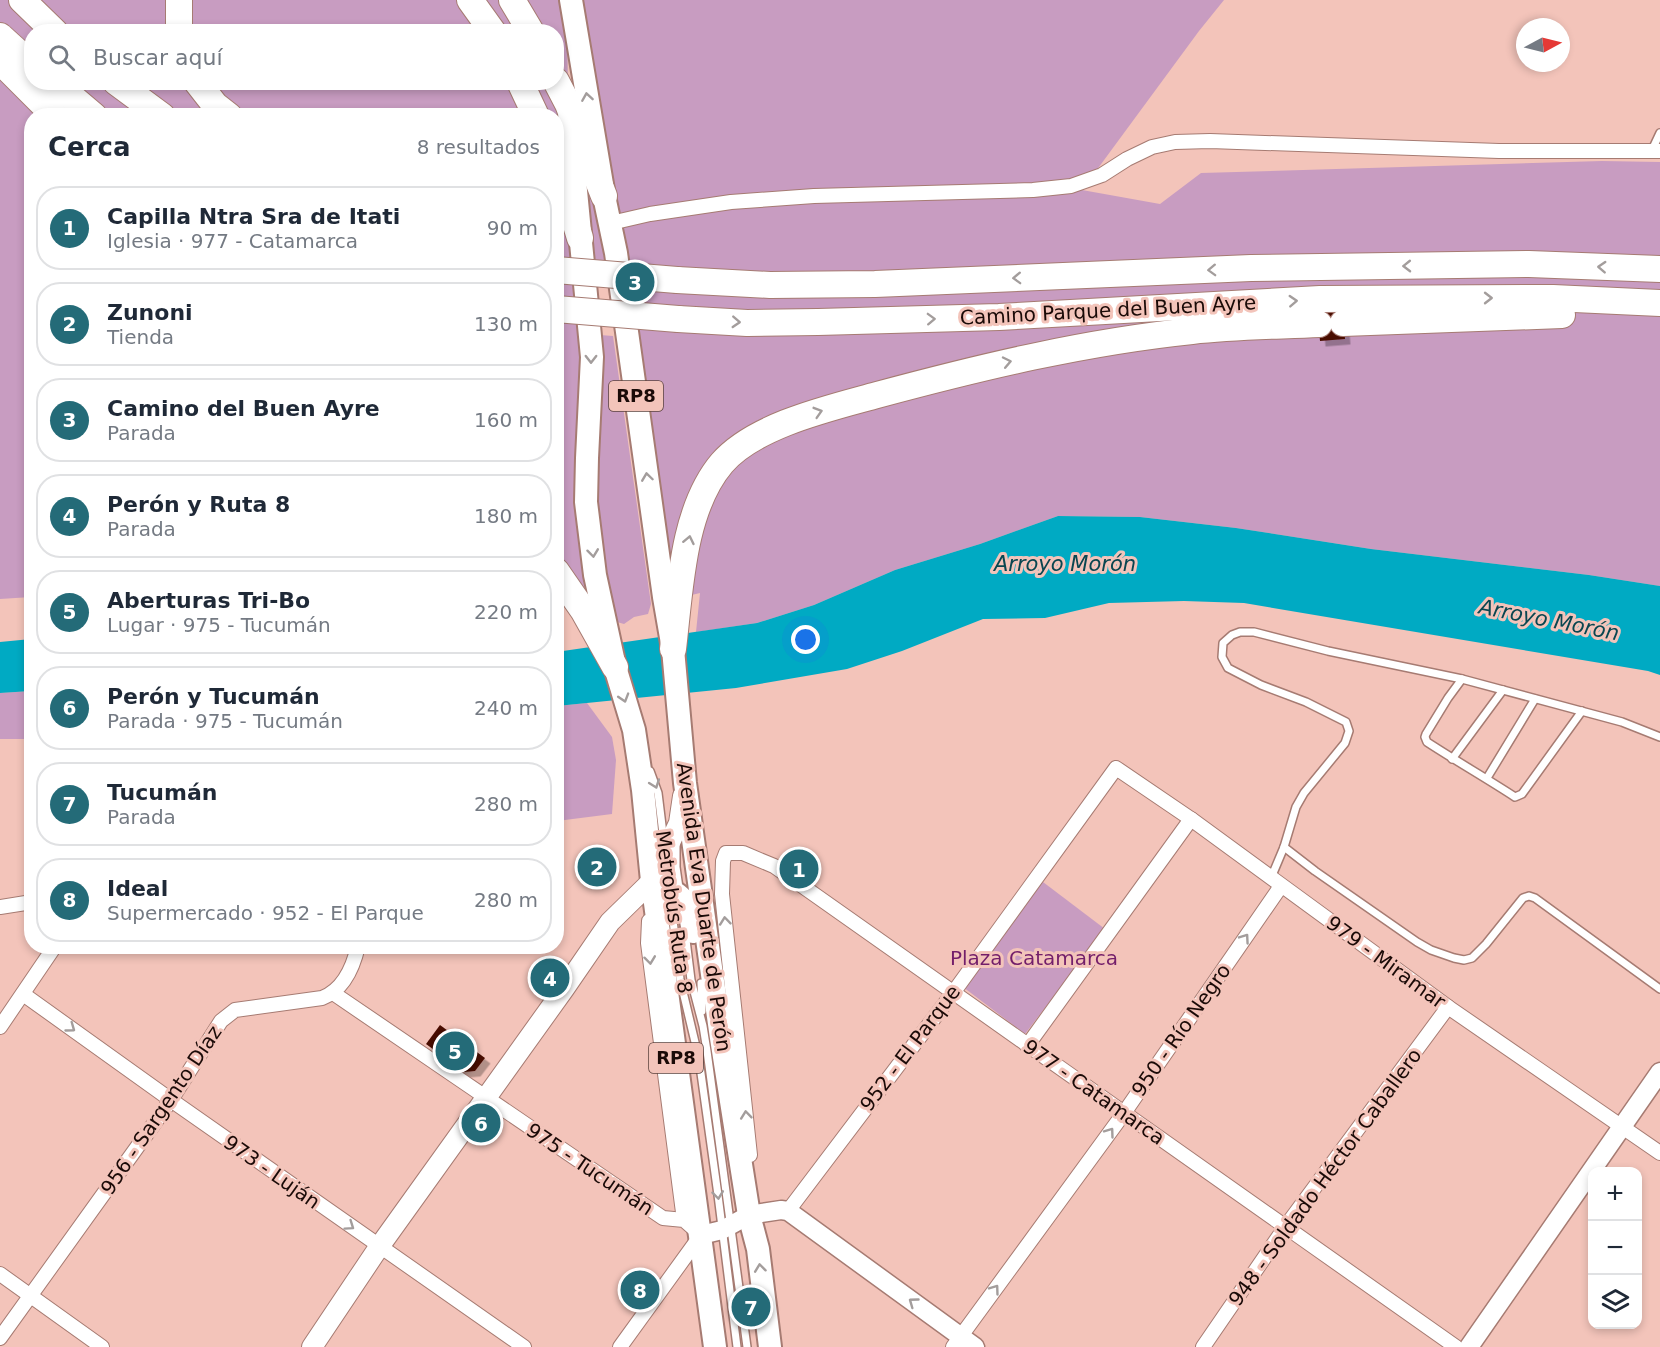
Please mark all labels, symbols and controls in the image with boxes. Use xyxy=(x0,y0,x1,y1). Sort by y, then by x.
north arrow xyxy=(1516,18,1570,72)
search box xyxy=(24,24,564,90)
icon: search xyxy=(45,41,78,74)
text: Buscar aquí xyxy=(93,45,223,70)
one-way arrow xyxy=(582,92,594,101)
text: Cerca xyxy=(48,132,131,162)
text: 8 resultados xyxy=(417,135,540,159)
text: Capilla Ntra Sra de Itati xyxy=(107,204,400,229)
text: 1 xyxy=(63,216,76,240)
text: 90 m xyxy=(487,216,538,240)
text: Iglesia · 977 - Catamarca xyxy=(107,229,358,253)
pin: 3 xyxy=(616,260,654,304)
one-way arrow xyxy=(1402,260,1411,272)
one-way arrow xyxy=(1597,261,1606,274)
one-way arrow xyxy=(1207,263,1216,276)
one-way arrow xyxy=(1012,271,1021,284)
street label: Camino Parque del Buen Ayre xyxy=(959,290,1257,330)
one-way arrow xyxy=(1484,292,1493,305)
one-way arrow xyxy=(1289,294,1298,307)
text: Zunoni xyxy=(107,300,193,325)
text: 2 xyxy=(63,312,76,336)
text: 130 m xyxy=(474,312,538,336)
one-way arrow xyxy=(926,312,935,325)
one-way arrow xyxy=(732,316,741,329)
text: Tienda xyxy=(107,325,174,349)
one-way arrow xyxy=(585,354,597,363)
one-way arrow xyxy=(1001,357,1011,370)
road number: RP8 xyxy=(609,381,663,411)
text: Camino del Buen Ayre xyxy=(107,396,380,421)
one-way arrow xyxy=(812,407,823,419)
text: 3 xyxy=(63,408,76,432)
text: 160 m xyxy=(474,408,538,432)
text: Parada xyxy=(107,421,176,445)
one-way arrow xyxy=(642,473,654,482)
text: Perón y Ruta 8 xyxy=(107,492,290,517)
text: 4 xyxy=(63,504,76,528)
text: 180 m xyxy=(474,504,538,528)
text: Parada xyxy=(107,517,176,541)
one-way arrow xyxy=(681,535,694,545)
one-way arrow xyxy=(586,549,598,558)
water label: Arroyo Morón xyxy=(992,552,1136,576)
text: Aberturas Tri-Bo xyxy=(107,588,310,613)
water label: Arroyo Morón xyxy=(1475,594,1621,645)
text: 5 xyxy=(63,600,76,624)
text: 220 m xyxy=(474,600,538,624)
text: Lugar · 975 - Tucumán xyxy=(107,613,331,637)
your location xyxy=(791,625,820,654)
text: Perón y Tucumán xyxy=(107,684,320,709)
one-way arrow xyxy=(617,692,630,703)
text: 6 xyxy=(63,696,76,720)
text: 240 m xyxy=(474,696,538,720)
text: Parada · 975 - Tucumán xyxy=(107,709,343,733)
street label: Avenida Eva Duarte de Perón xyxy=(672,761,736,1053)
one-way arrow xyxy=(647,779,660,789)
text: Tucumán xyxy=(107,780,217,805)
text: 7 xyxy=(63,792,76,816)
text: 280 m xyxy=(474,792,538,816)
text: Parada xyxy=(107,805,176,829)
street label: Metrobús Ruta 8 xyxy=(651,829,697,995)
pin: 2 xyxy=(578,844,616,890)
pin: 1 xyxy=(780,846,818,892)
text: Ideal xyxy=(107,876,168,901)
text: 8 xyxy=(63,888,76,912)
text: 280 m xyxy=(474,888,538,912)
text: Supermercado · 952 - El Parque xyxy=(107,901,424,925)
street label: 979 - Miramar xyxy=(1322,911,1451,1014)
one-way arrow xyxy=(719,916,732,925)
one-way arrow xyxy=(1238,933,1249,944)
park label: Plaza Catamarca xyxy=(950,946,1118,970)
one-way arrow xyxy=(643,955,656,964)
pin: 4 xyxy=(530,956,570,1000)
street label: 950 - Río Negro xyxy=(1126,959,1236,1101)
street label: 952 - El Parque xyxy=(855,980,965,1116)
one-way arrow xyxy=(64,1021,75,1032)
street label: 956 - Sargento Díaz xyxy=(95,1021,227,1199)
pin: 5 xyxy=(436,1028,474,1074)
street label: 977 - Catamarca xyxy=(1019,1034,1169,1150)
road number: RP8 xyxy=(649,1043,703,1073)
street label: 948 - Soldado Héctor Caballero xyxy=(1223,1044,1427,1310)
pin: 6 xyxy=(462,1100,500,1146)
one-way arrow xyxy=(740,1110,753,1119)
street label: 975 - Tucumán xyxy=(522,1118,658,1220)
one-way arrow xyxy=(1103,1127,1114,1138)
street label: 973 - Luján xyxy=(219,1130,325,1214)
map controls xyxy=(1588,1167,1642,1329)
button: + xyxy=(1588,1167,1642,1221)
one-way arrow xyxy=(711,1190,724,1200)
one-way arrow xyxy=(343,1219,354,1230)
button: − xyxy=(1588,1221,1642,1275)
one-way arrow xyxy=(755,1264,767,1273)
pin: 8 xyxy=(620,1268,660,1312)
button: layers xyxy=(1588,1275,1642,1329)
pin: 7 xyxy=(732,1284,771,1330)
one-way arrow xyxy=(988,1285,999,1296)
one-way arrow xyxy=(909,1299,920,1310)

